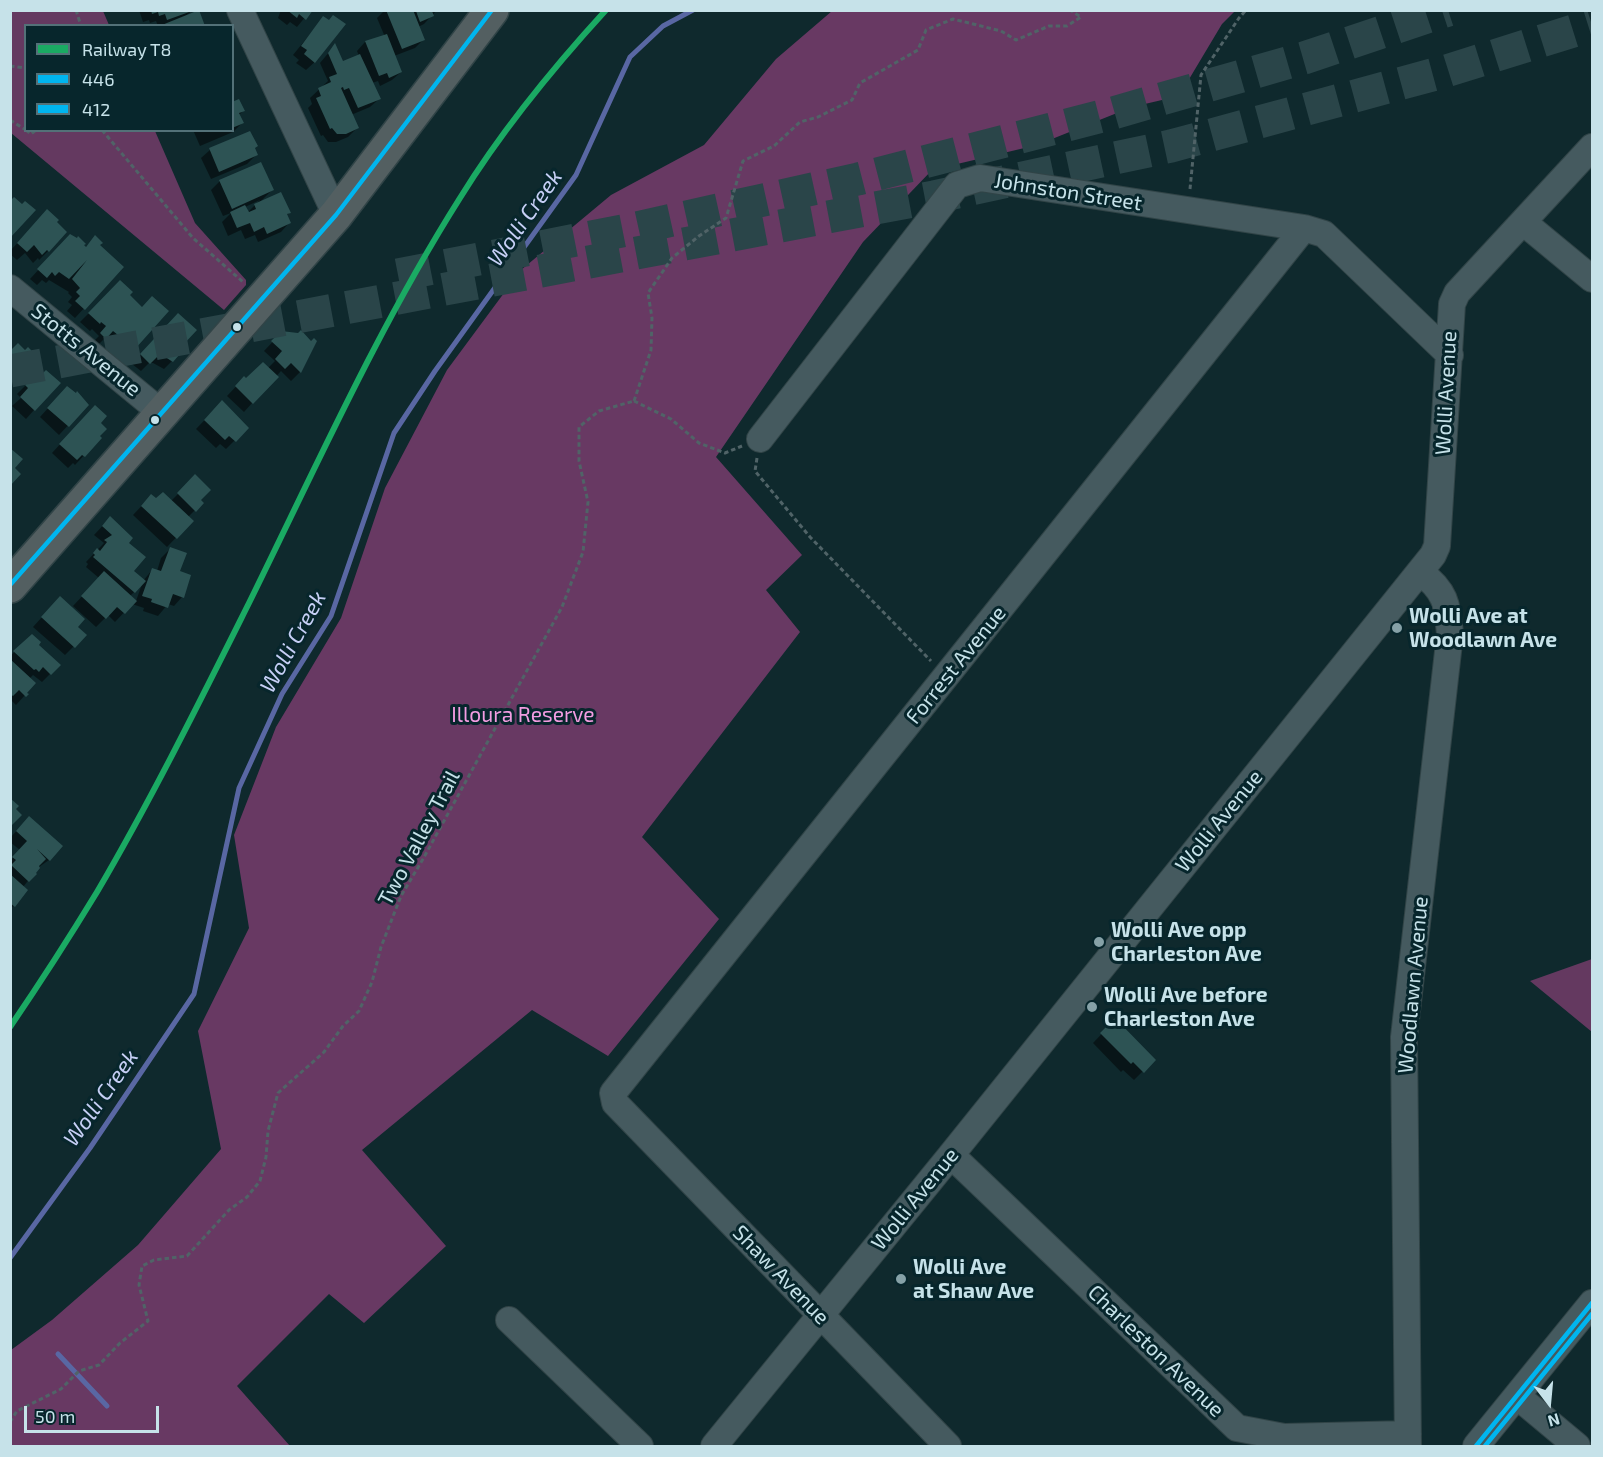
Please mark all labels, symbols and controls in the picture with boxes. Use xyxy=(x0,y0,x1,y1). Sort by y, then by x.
legend xyxy=(24,24,234,132)
text: Railway T8 xyxy=(82,38,171,60)
text: 446 xyxy=(82,68,114,90)
text: 412 xyxy=(82,98,110,120)
water label: Wolli Creek xyxy=(482,165,568,271)
street label: Johnston Street xyxy=(992,168,1144,216)
street label: Stotts Avenue xyxy=(26,298,146,402)
unlabelled marker xyxy=(231,321,243,333)
street label: Wolli Avenue xyxy=(1430,330,1462,456)
unlabelled marker xyxy=(149,414,161,426)
water label: Wolli Creek xyxy=(254,587,332,697)
street label: Forrest Avenue xyxy=(901,601,1011,729)
place label: Wolli Ave at Woodlawn Ave xyxy=(1409,603,1557,653)
marker: Wolli Ave at Woodlawn Ave xyxy=(1390,621,1404,635)
park label: Illoura Reserve xyxy=(451,702,595,728)
street label: Wolli Avenue xyxy=(1170,765,1268,877)
street label: Two Valley Trail xyxy=(373,766,465,910)
street label: Woodlawn Avenue xyxy=(1393,895,1433,1075)
place label: Wolli Ave opp Charleston Ave xyxy=(1111,917,1262,967)
marker: Wolli Ave opp Charleston Ave xyxy=(1092,935,1106,949)
place label: Wolli Ave before Charleston Ave xyxy=(1104,982,1268,1032)
marker: Wolli Ave before Charleston Ave xyxy=(1085,1000,1099,1014)
water label: Wolli Creek xyxy=(58,1045,144,1151)
street label: Wolli Avenue xyxy=(866,1143,964,1255)
street label: Shaw Avenue xyxy=(728,1220,834,1330)
place label: Wolli Ave at Shaw Ave xyxy=(913,1254,1034,1304)
marker: Wolli Ave at Shaw Ave xyxy=(894,1272,908,1286)
street label: Charleston Avenue xyxy=(1083,1280,1229,1422)
north arrow xyxy=(1519,1373,1579,1433)
scale bar xyxy=(27,1394,162,1432)
text: 50 m xyxy=(35,1405,75,1427)
text: N xyxy=(1546,1410,1562,1432)

